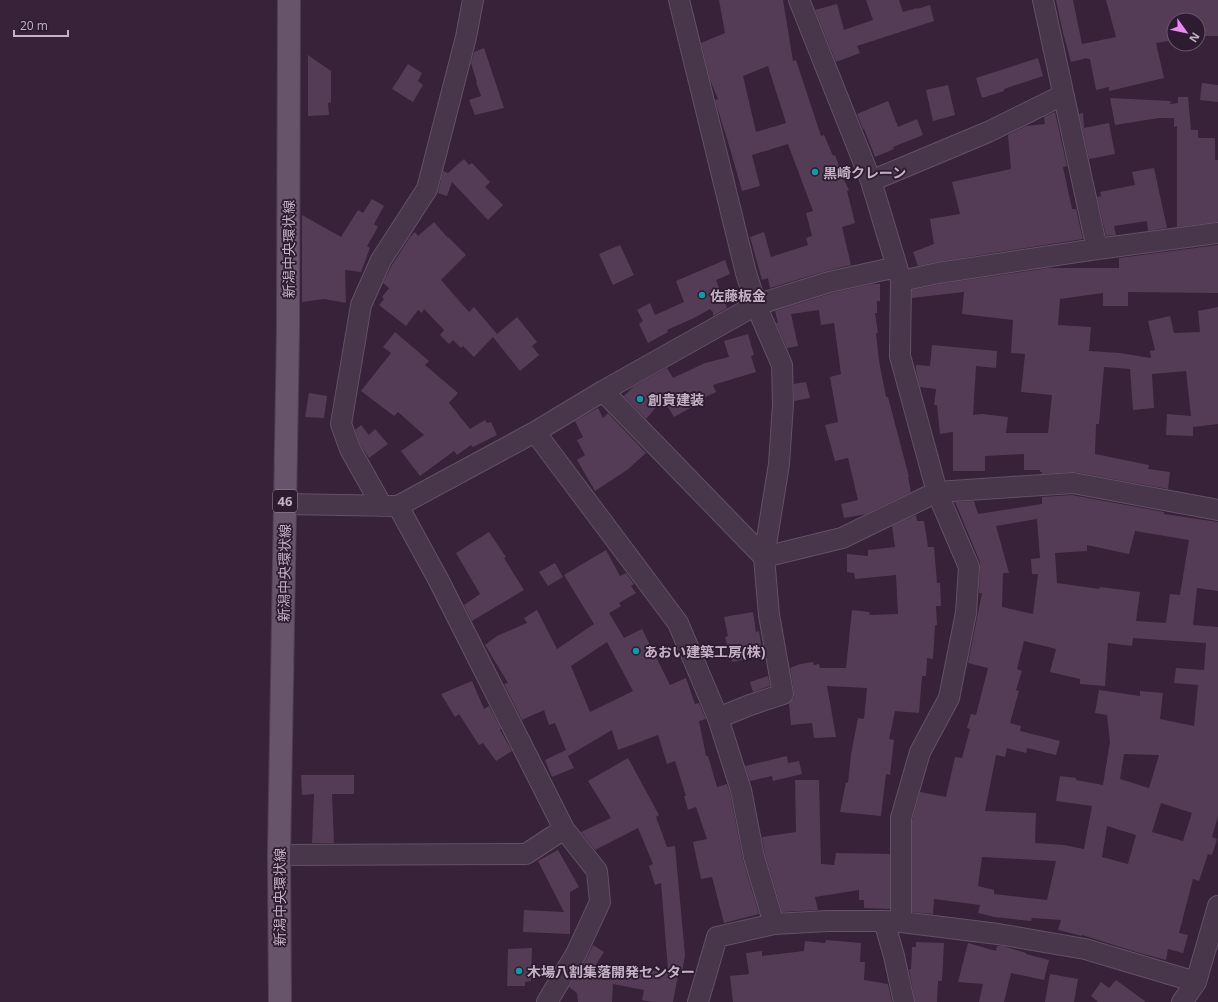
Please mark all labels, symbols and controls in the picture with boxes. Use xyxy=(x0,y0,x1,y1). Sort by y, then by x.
scale bar xyxy=(14,12,68,38)
north arrow xyxy=(1166,12,1206,52)
text: 20 m xyxy=(20,17,48,34)
text: N xyxy=(1186,30,1204,46)
place label: 黒崎クレーン xyxy=(823,163,906,182)
marker: 黒崎クレーン xyxy=(810,167,820,177)
street label: 新潟中央環状線 xyxy=(279,200,298,298)
place label: 佐藤板金 xyxy=(710,286,766,305)
marker: 佐藤板金 xyxy=(697,290,707,300)
place label: 創貴建装 xyxy=(648,390,704,409)
marker: 創貴建装 xyxy=(635,394,645,404)
road number: 46 xyxy=(273,490,297,512)
street label: 新潟中央環状線 xyxy=(274,524,294,622)
place label: あおい建築工房(株) xyxy=(644,642,766,661)
marker: あおい建築工房(株) xyxy=(631,646,641,656)
street label: 新潟中央環状線 xyxy=(270,848,289,946)
place label: 木場八割集落開発センター xyxy=(527,962,695,981)
marker: 木場八割集落開発センター xyxy=(514,966,524,976)

